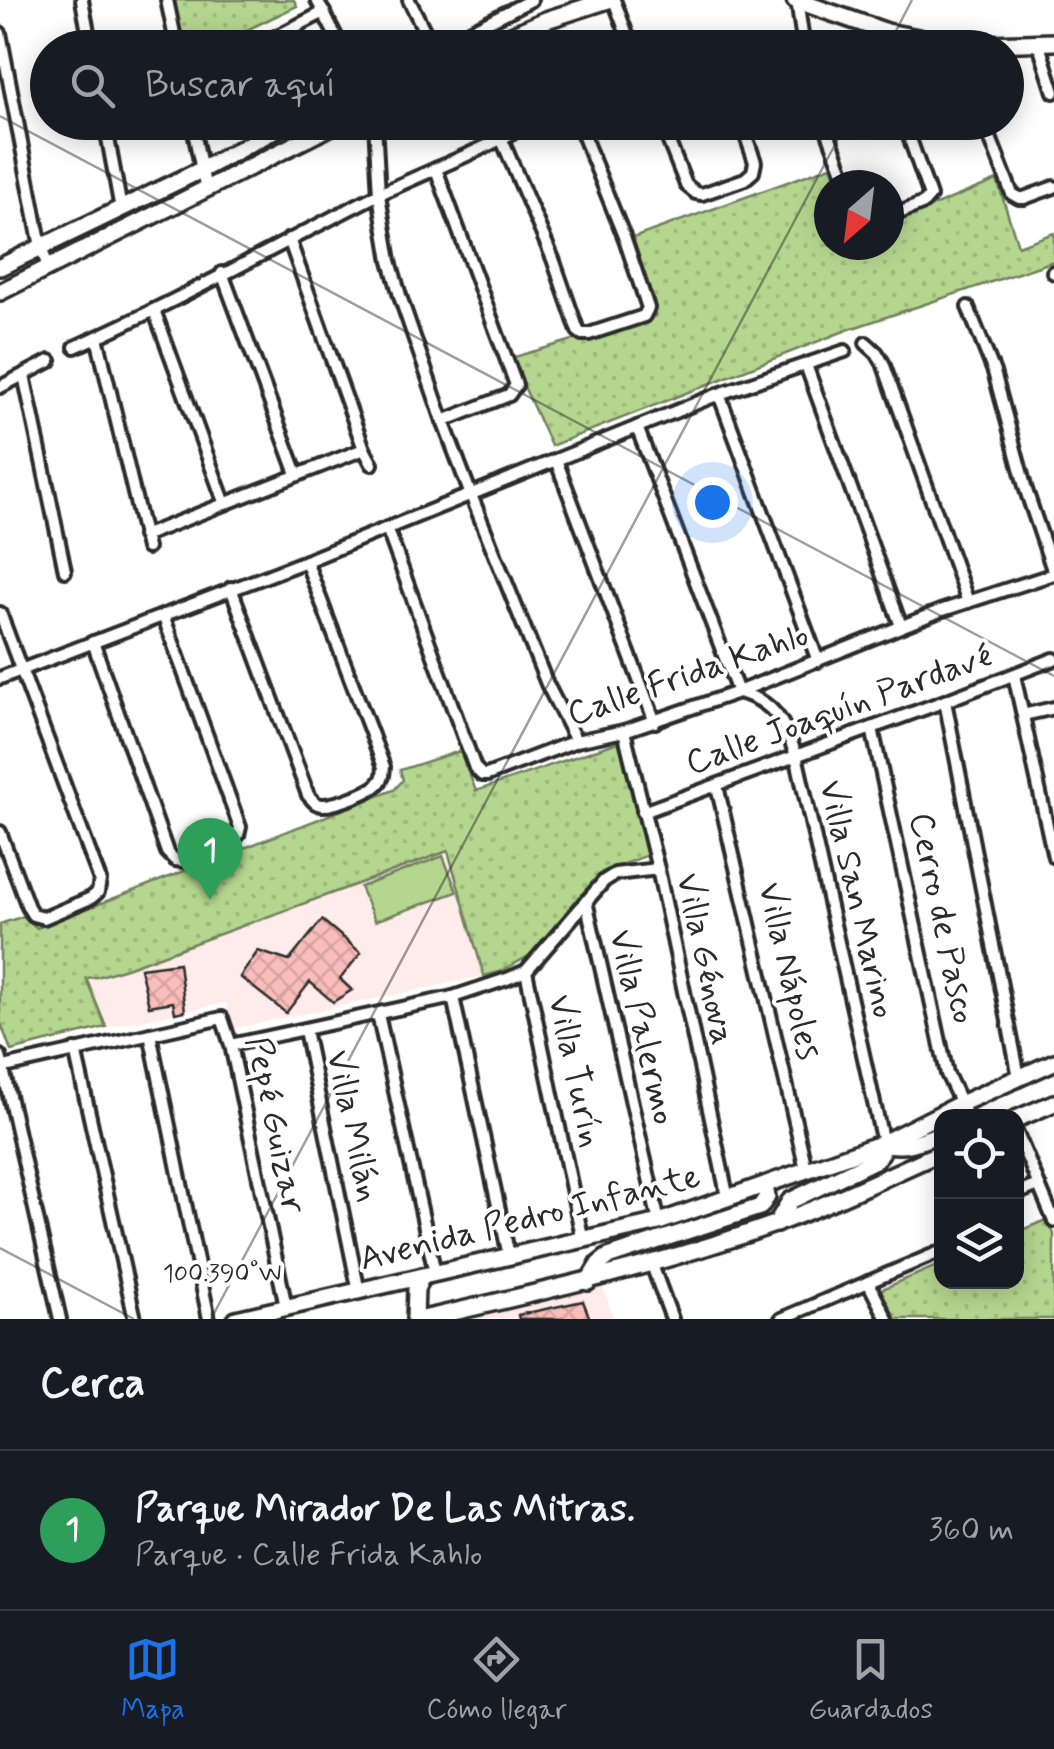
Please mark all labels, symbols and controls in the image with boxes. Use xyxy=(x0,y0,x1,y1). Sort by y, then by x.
search box xyxy=(30,30,1024,140)
icon: search xyxy=(65,58,120,113)
text: Buscar aquí xyxy=(145,61,336,110)
north arrow xyxy=(814,170,904,260)
your location xyxy=(687,477,738,528)
street label: Calle Frida Kahlo xyxy=(561,612,815,738)
street label: Calle Joaquín Pardavé xyxy=(679,633,999,787)
street label: Villa San Marino xyxy=(807,775,907,1023)
street label: Cerro de Pasco xyxy=(897,808,987,1028)
pin: 1 xyxy=(178,818,242,900)
street label: Villa Génova xyxy=(664,869,746,1049)
street label: Villa Nápoles xyxy=(746,878,832,1064)
street label: Villa Palermo xyxy=(597,925,687,1129)
street label: Villa Turín xyxy=(536,990,614,1152)
street label: Pepé Guizar xyxy=(234,1032,316,1218)
street label: Villa Milán xyxy=(314,1046,392,1206)
map controls xyxy=(934,1109,1024,1289)
button: locate xyxy=(934,1109,1024,1199)
street label: Avenida Pedro Infante xyxy=(355,1153,705,1283)
button: layers xyxy=(934,1199,1024,1289)
text: 100.390°W xyxy=(163,1258,281,1291)
text: Cerca xyxy=(40,1357,145,1412)
text: Parque Mirador De Las Mitras. xyxy=(135,1485,635,1534)
text: 1 xyxy=(65,1509,80,1551)
text: 360 m xyxy=(928,1509,1014,1551)
text: Parque · Calle Frida Kahlo xyxy=(135,1534,482,1576)
tab: Mapa xyxy=(121,1632,185,1729)
tab: Cómo llegar xyxy=(427,1632,567,1729)
tab: Guardados xyxy=(809,1632,933,1729)

